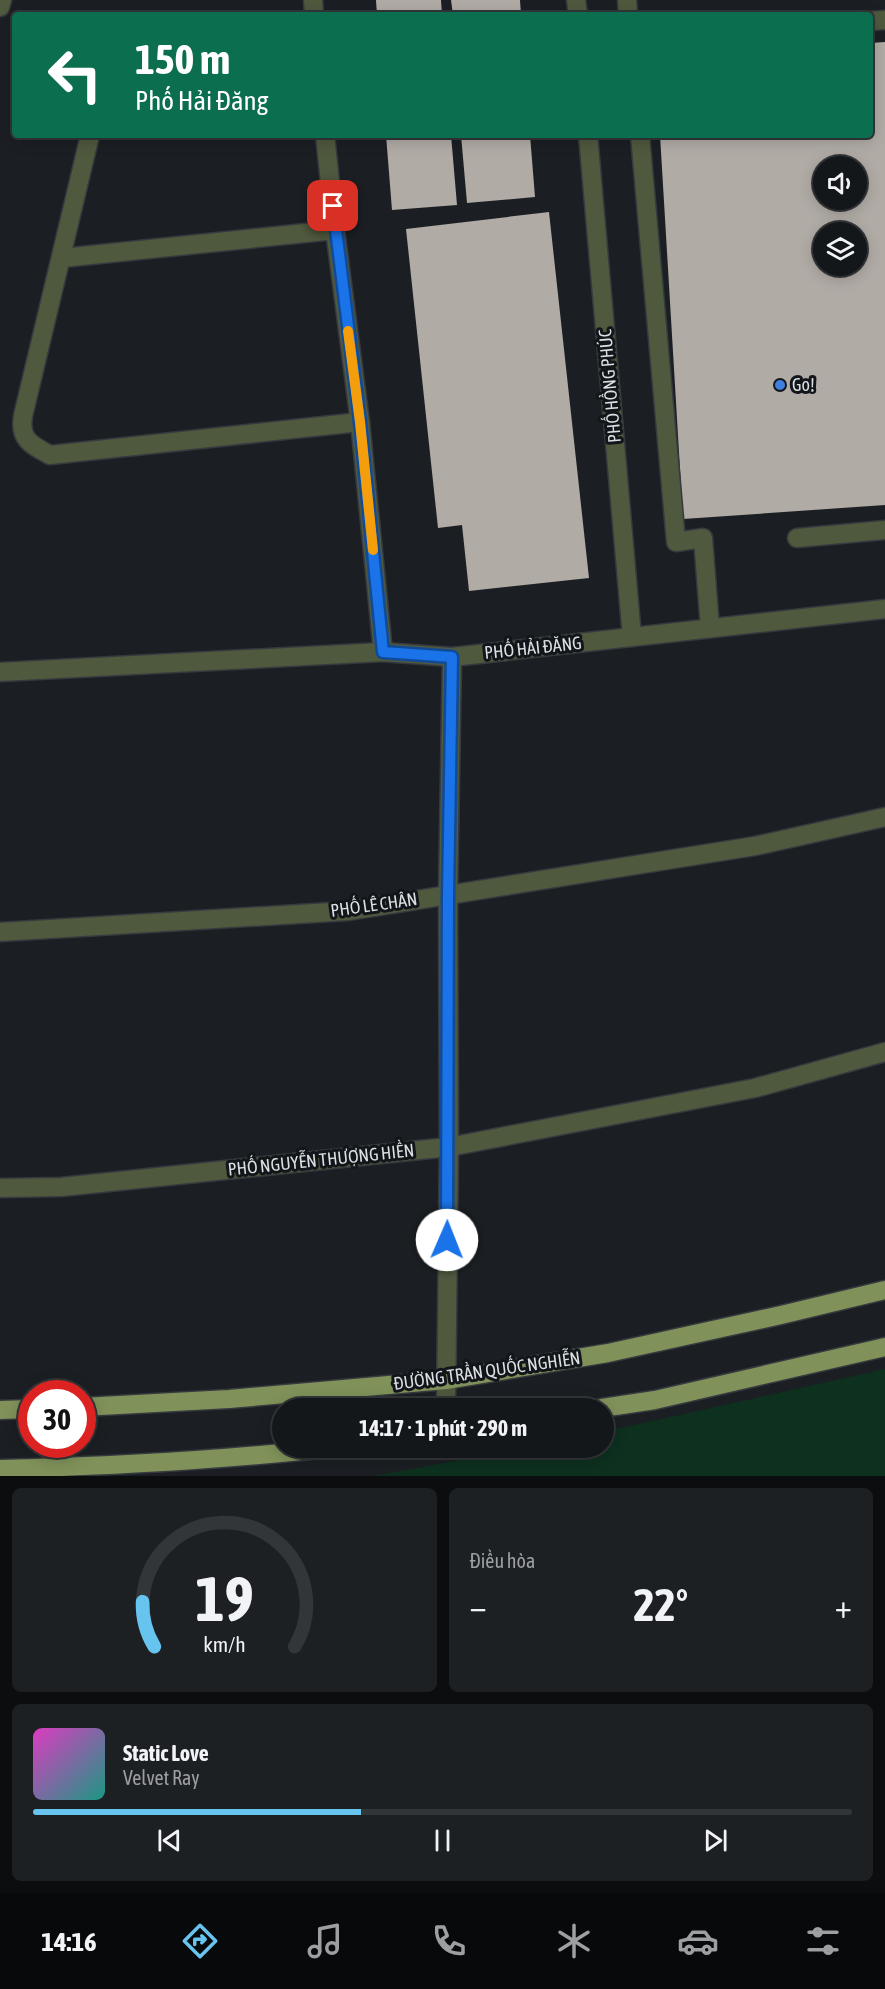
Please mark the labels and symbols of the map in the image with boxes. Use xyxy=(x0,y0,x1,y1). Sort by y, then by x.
pin xyxy=(307,180,358,231)
street label: PHỐ HỒNG PHÚC xyxy=(592,328,625,444)
place label: Go! xyxy=(792,374,815,395)
marker: Go! xyxy=(773,378,787,392)
street label: PHỐ HẢI ĐĂNG xyxy=(483,630,583,663)
street label: PHỐ LÊ CHÂN xyxy=(329,886,419,921)
street label: PHỐ NGUYỄN THƯỢNG HIỀN xyxy=(227,1137,415,1180)
position arrow xyxy=(415,1208,479,1272)
street label: ĐƯỜNG TRẦN QUỐC NGHIỄN xyxy=(392,1345,582,1394)
speed limit sign: 30 xyxy=(18,1380,96,1458)

